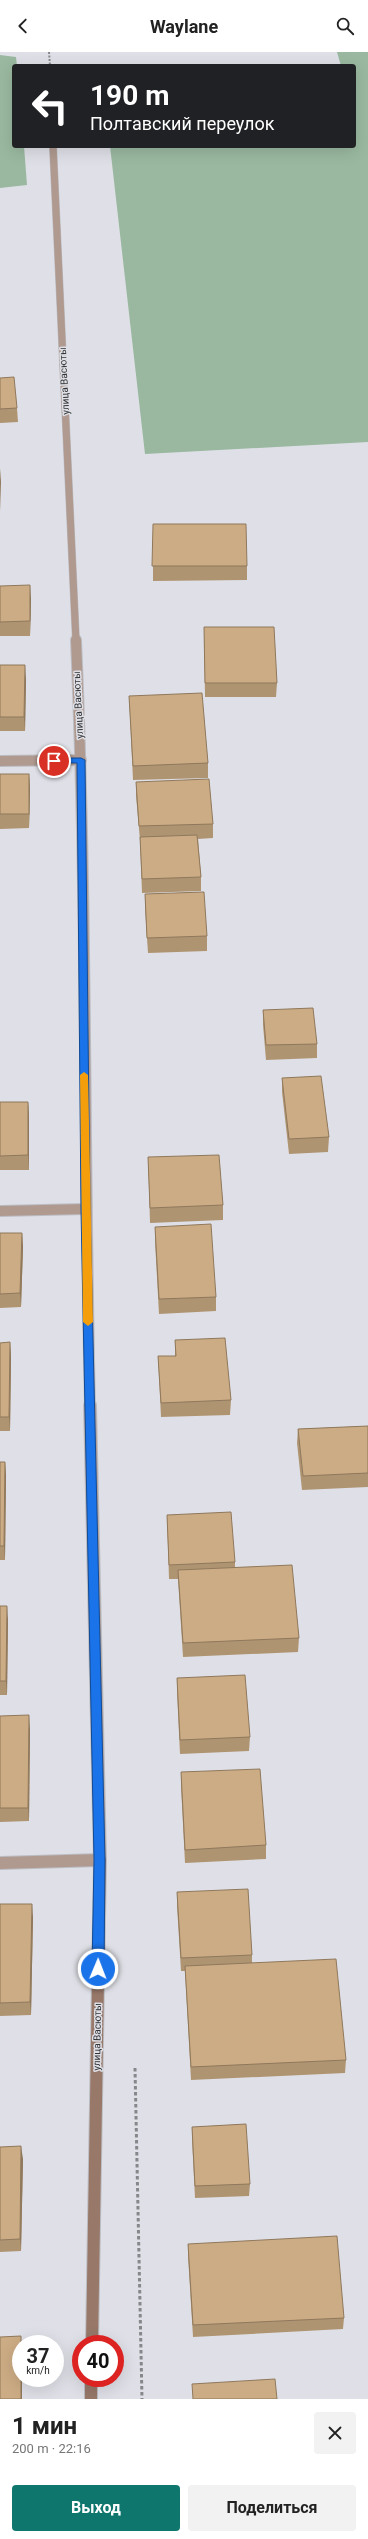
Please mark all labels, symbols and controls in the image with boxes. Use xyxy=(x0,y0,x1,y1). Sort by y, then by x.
icon: back xyxy=(12,15,34,37)
icon: search xyxy=(334,15,356,37)
text: Waylane xyxy=(150,16,218,37)
text: 190 m xyxy=(90,79,169,112)
icon: left xyxy=(24,80,76,132)
text: Полтавский переулок xyxy=(90,113,274,134)
street label: улица Васюты xyxy=(57,347,71,415)
street label: улица Васюты xyxy=(71,671,85,739)
pin xyxy=(37,744,71,778)
icon: arrive xyxy=(43,750,65,772)
position arrow xyxy=(77,1948,119,1990)
street label: улица Васюты xyxy=(91,2003,103,2071)
speed limit sign: 40 xyxy=(72,2335,124,2387)
text: 37 xyxy=(27,2344,49,2368)
text: km/h xyxy=(26,2365,50,2376)
text: 1 мин xyxy=(12,2412,77,2440)
button: close xyxy=(314,2412,356,2454)
text: 200 m · 22:16 xyxy=(12,2441,91,2456)
button: Выход xyxy=(12,2485,180,2531)
button: Поделиться xyxy=(188,2485,356,2531)

